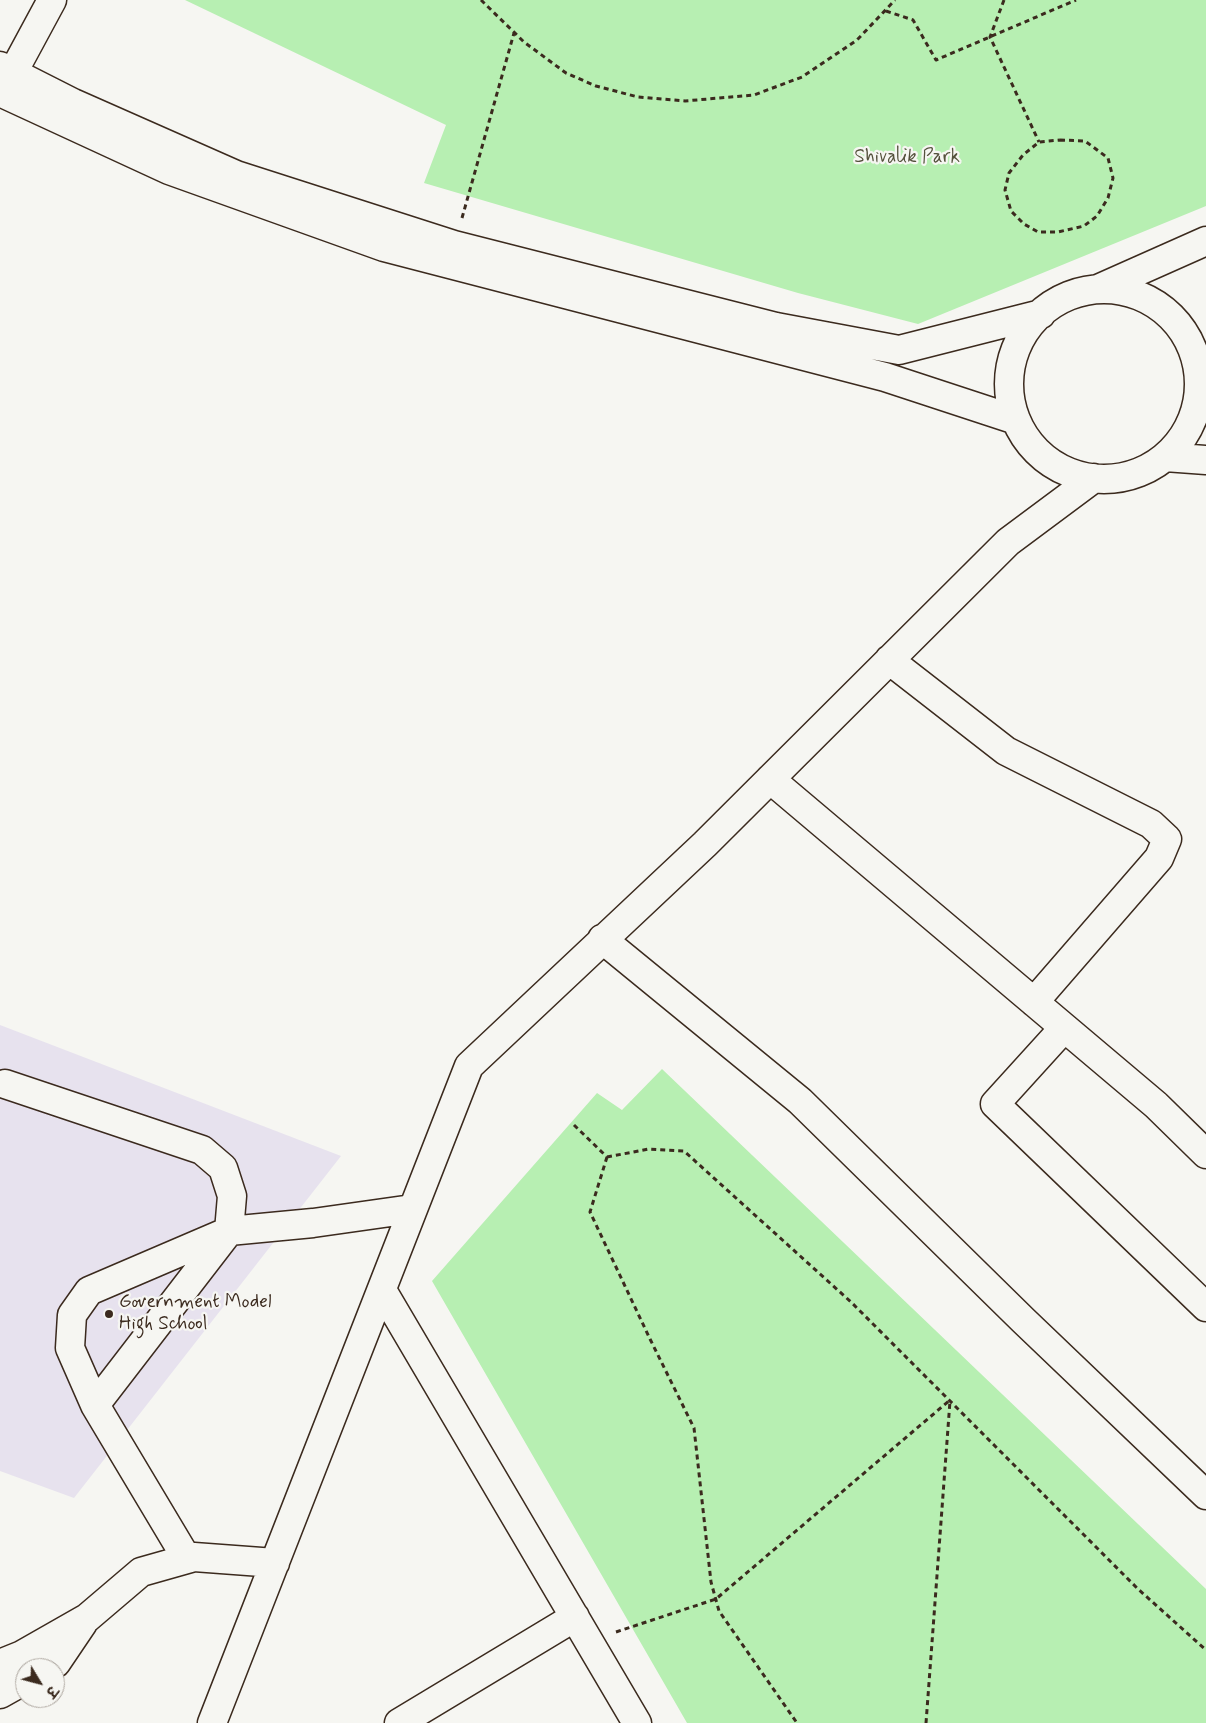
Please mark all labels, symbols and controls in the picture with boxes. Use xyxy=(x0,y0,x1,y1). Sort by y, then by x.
park label: Shivalik Park xyxy=(854,147,960,169)
place label: Government Model High School xyxy=(119,1292,272,1336)
marker: Government Model High School xyxy=(103,1308,115,1320)
north arrow xyxy=(15,1658,65,1708)
text: उ xyxy=(41,1682,61,1701)

